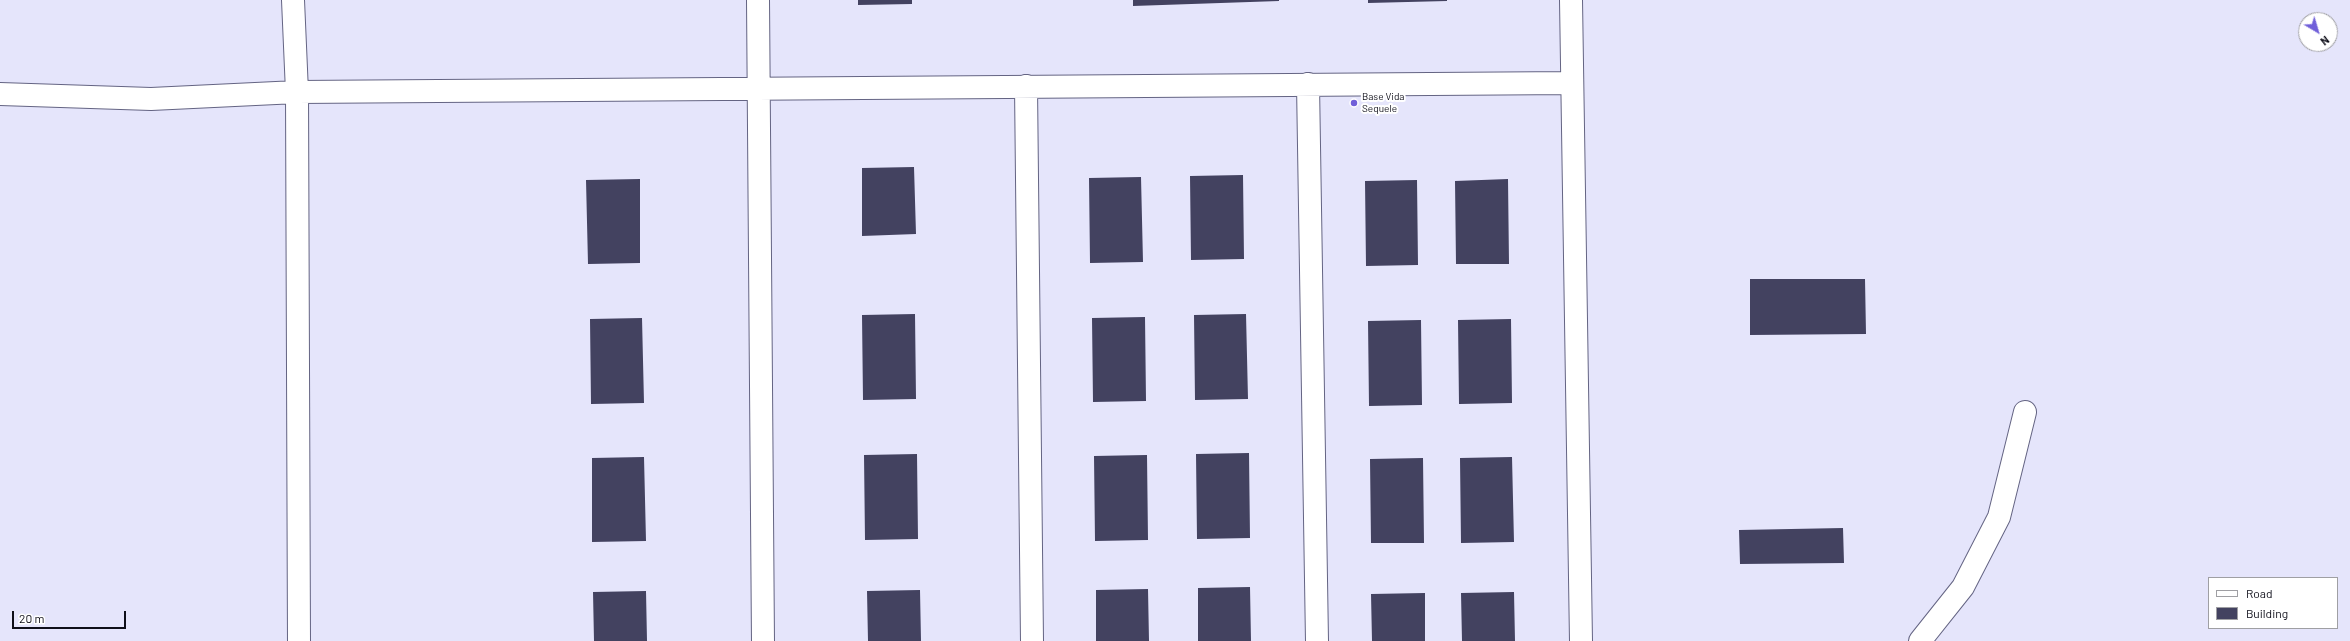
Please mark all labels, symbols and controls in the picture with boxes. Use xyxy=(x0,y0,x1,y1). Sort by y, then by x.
north arrow xyxy=(2298,12,2338,52)
text: N xyxy=(2318,34,2332,48)
place label: Base Vida Sequele xyxy=(1362,91,1404,114)
marker: Base Vida Sequele xyxy=(1349,98,1359,108)
legend xyxy=(2208,577,2338,629)
text: Road xyxy=(2246,586,2273,600)
scale bar xyxy=(14,603,128,629)
text: Building xyxy=(2246,606,2288,620)
text: 20 m xyxy=(19,611,45,625)

